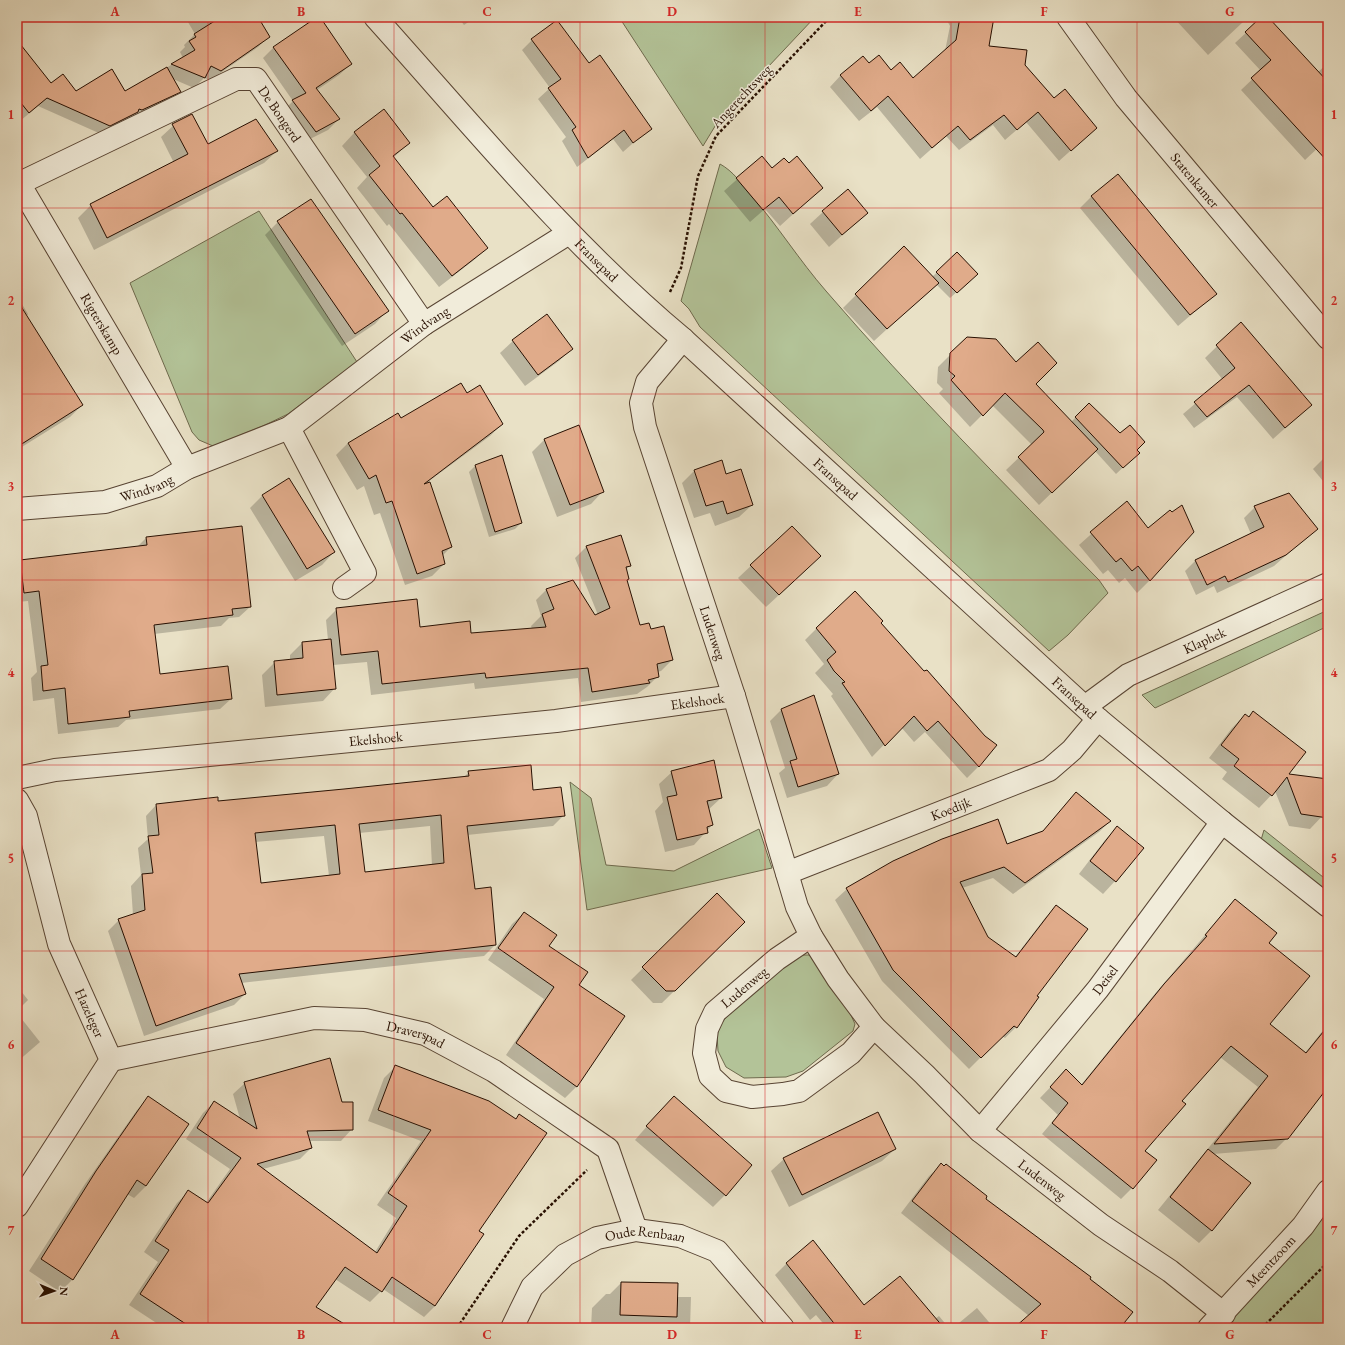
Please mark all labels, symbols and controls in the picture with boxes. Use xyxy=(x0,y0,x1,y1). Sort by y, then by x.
text: A xyxy=(109,3,120,20)
text: B xyxy=(297,3,305,20)
text: C xyxy=(482,3,492,20)
text: D xyxy=(667,3,677,20)
text: E xyxy=(854,3,862,20)
text: F xyxy=(1040,3,1048,20)
text: G xyxy=(1225,3,1235,20)
street label: Angerechtsweg xyxy=(706,59,776,133)
street label: De Bongerd xyxy=(254,82,306,146)
text: 1 xyxy=(8,106,15,123)
text: 1 xyxy=(1331,106,1338,123)
street label: Statenkamer xyxy=(1167,149,1224,212)
street label: Fransepad xyxy=(571,234,623,286)
street label: Rigterskamp xyxy=(77,290,127,358)
text: 2 xyxy=(8,292,15,309)
text: 2 xyxy=(1331,292,1338,309)
street label: Windvang xyxy=(397,301,453,348)
street label: Fransepad xyxy=(809,454,863,504)
street label: Windvang xyxy=(118,469,177,506)
text: 3 xyxy=(8,478,15,495)
text: 3 xyxy=(1331,478,1338,495)
street label: Ludenweg xyxy=(696,603,731,663)
street label: Klaphek xyxy=(1180,623,1229,658)
text: 4 xyxy=(8,664,15,681)
text: 4 xyxy=(1331,664,1338,681)
street label: Fransepad xyxy=(1048,673,1101,723)
street label: Ekelshoek xyxy=(669,688,726,714)
street label: Ekelshoek xyxy=(348,727,404,750)
street label: Koedijk xyxy=(928,792,974,825)
text: 5 xyxy=(8,850,14,867)
text: 5 xyxy=(1331,850,1337,867)
street label: Deisel xyxy=(1088,961,1122,998)
street label: Ludenweg xyxy=(717,962,772,1012)
street label: Hazeleger xyxy=(71,985,109,1041)
street label: Draverspad xyxy=(385,1016,449,1052)
text: 6 xyxy=(8,1036,15,1053)
text: 6 xyxy=(1331,1036,1338,1053)
street label: Ludenweg xyxy=(1015,1155,1070,1204)
street label: Oude Renbaan xyxy=(603,1221,689,1247)
text: 7 xyxy=(8,1222,15,1239)
text: 7 xyxy=(1331,1222,1338,1239)
street label: Meentzoom xyxy=(1242,1231,1299,1291)
north arrow xyxy=(34,1271,74,1311)
text: N xyxy=(57,1287,71,1296)
text: A xyxy=(109,1326,120,1343)
text: B xyxy=(297,1326,305,1343)
text: C xyxy=(482,1326,492,1343)
text: D xyxy=(667,1326,677,1343)
text: E xyxy=(854,1326,862,1343)
text: F xyxy=(1040,1326,1048,1343)
text: G xyxy=(1225,1326,1235,1343)

